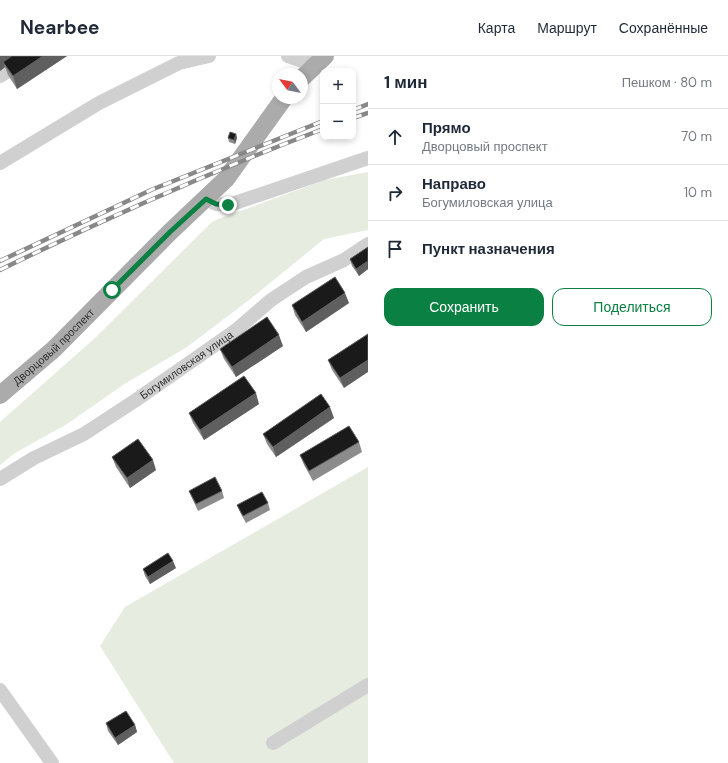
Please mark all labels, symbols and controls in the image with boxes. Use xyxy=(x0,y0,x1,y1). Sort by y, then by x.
text: Nearbee xyxy=(20,15,100,40)
text: Карта xyxy=(478,19,515,37)
text: Маршрут xyxy=(537,19,597,37)
text: Сохранённые xyxy=(619,19,708,37)
north arrow xyxy=(272,68,308,104)
map controls xyxy=(320,68,356,140)
button: + xyxy=(320,68,356,104)
text: 1 мин xyxy=(384,71,427,93)
text: Пешком · 80 m xyxy=(622,74,712,91)
button: − xyxy=(320,104,356,140)
text: Прямо xyxy=(422,118,471,138)
icon: ahead xyxy=(384,126,406,148)
text: 70 m xyxy=(681,128,712,145)
text: Дворцовый проспект xyxy=(422,138,548,155)
text: Направо xyxy=(422,174,486,194)
icon: right xyxy=(384,182,406,204)
text: 10 m xyxy=(684,184,712,201)
text: Богумиловская улица xyxy=(422,194,553,211)
route end xyxy=(219,196,237,214)
icon: arrive xyxy=(384,238,406,260)
text: Пункт назначения xyxy=(422,239,555,259)
route start xyxy=(103,281,121,299)
button: Сохранить xyxy=(384,288,544,326)
button: Поделиться xyxy=(552,288,712,326)
street label: Дворцовый проспект xyxy=(10,306,97,388)
street label: Богумиловская улица xyxy=(137,327,237,402)

